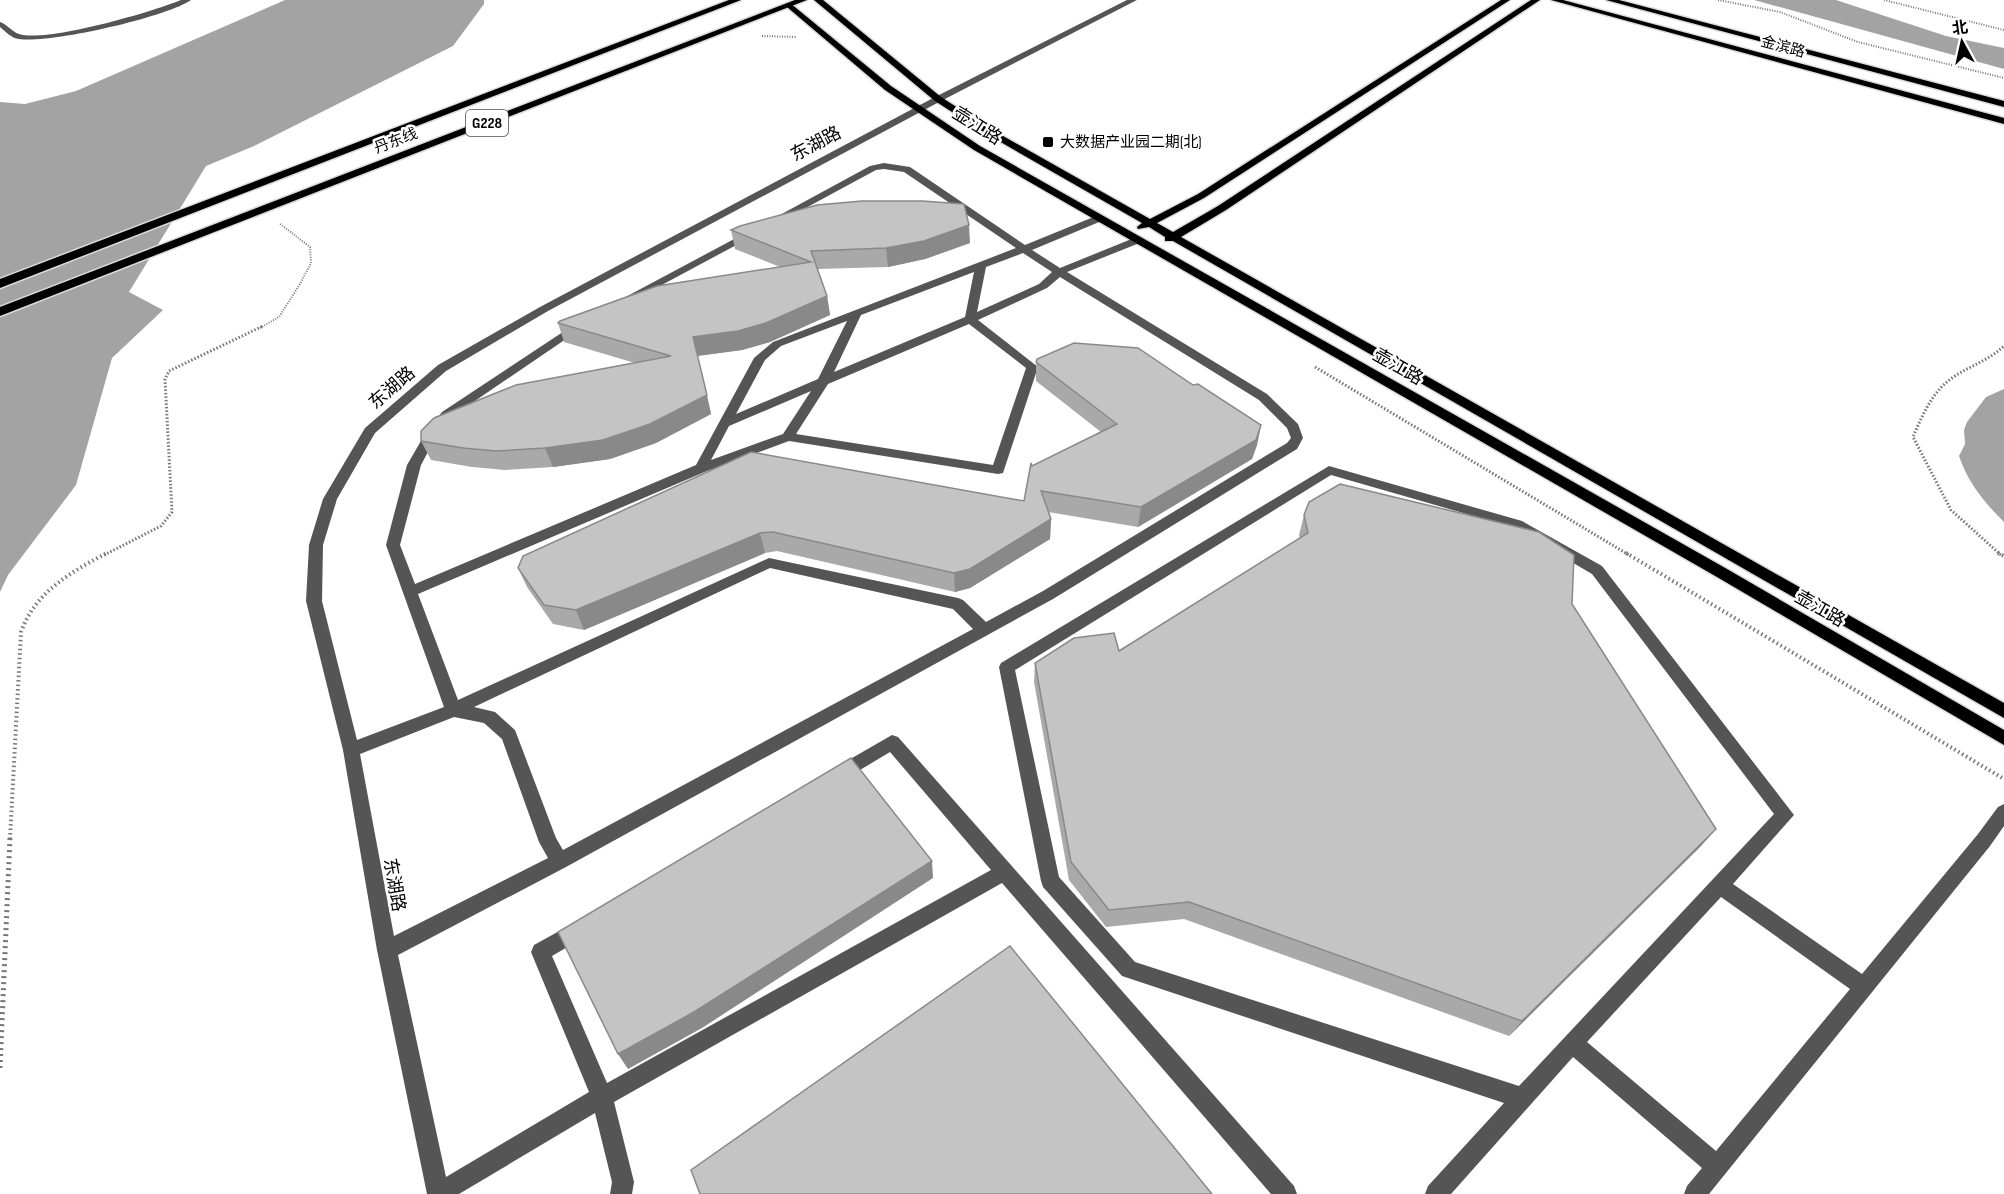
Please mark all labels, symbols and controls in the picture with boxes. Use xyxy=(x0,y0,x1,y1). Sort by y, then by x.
north arrow xyxy=(1932,12,1992,72)
text: 北 xyxy=(1951,18,1969,39)
street label: 金滨路 xyxy=(1759,32,1807,62)
street label: 壶江路 xyxy=(949,103,1005,149)
road number: G228 xyxy=(466,110,508,136)
street label: 东湖路 xyxy=(787,122,845,166)
street label: 丹东线 xyxy=(372,124,420,158)
place label: 大数据产业园二期(北) xyxy=(1060,133,1202,152)
marker: 大数据产业园二期(北) xyxy=(1041,135,1055,149)
street label: 壶江路 xyxy=(1369,344,1427,390)
street label: 东湖路 xyxy=(365,362,419,414)
street label: 壶江路 xyxy=(1791,586,1849,632)
street label: 东湖路 xyxy=(379,857,409,913)

